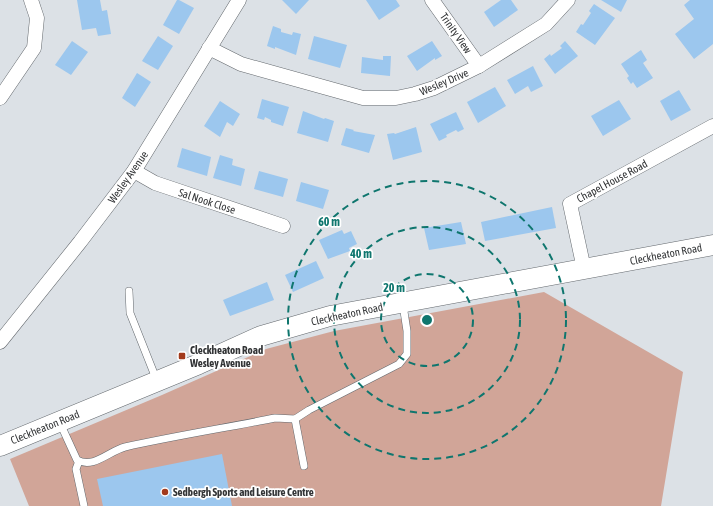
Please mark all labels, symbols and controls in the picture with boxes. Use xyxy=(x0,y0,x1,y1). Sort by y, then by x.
street label: Trinity View xyxy=(438,11,474,56)
street label: Wesley Drive xyxy=(418,66,470,98)
street label: Wesley Avenue xyxy=(106,149,150,205)
street label: Chapel House Road xyxy=(575,157,649,205)
street label: Sal Nook Close xyxy=(177,186,237,216)
text: 60 m xyxy=(318,215,340,229)
street label: Cleckheaton Road xyxy=(629,241,703,267)
text: 40 m xyxy=(349,247,372,261)
text: 20 m xyxy=(383,281,405,295)
street label: Cleckheaton Road xyxy=(310,301,384,327)
centre of rings xyxy=(420,313,434,327)
place label: Cleckheaton Road Wesley Avenue xyxy=(189,344,263,369)
marker: Cleckheaton Road Wesley Avenue xyxy=(177,351,187,361)
street label: Cleckheaton Road xyxy=(9,408,81,446)
place label: Sedbergh Sports and Leisure Centre xyxy=(173,486,314,498)
marker: Sedbergh Sports and Leisure Centre xyxy=(160,487,170,497)

